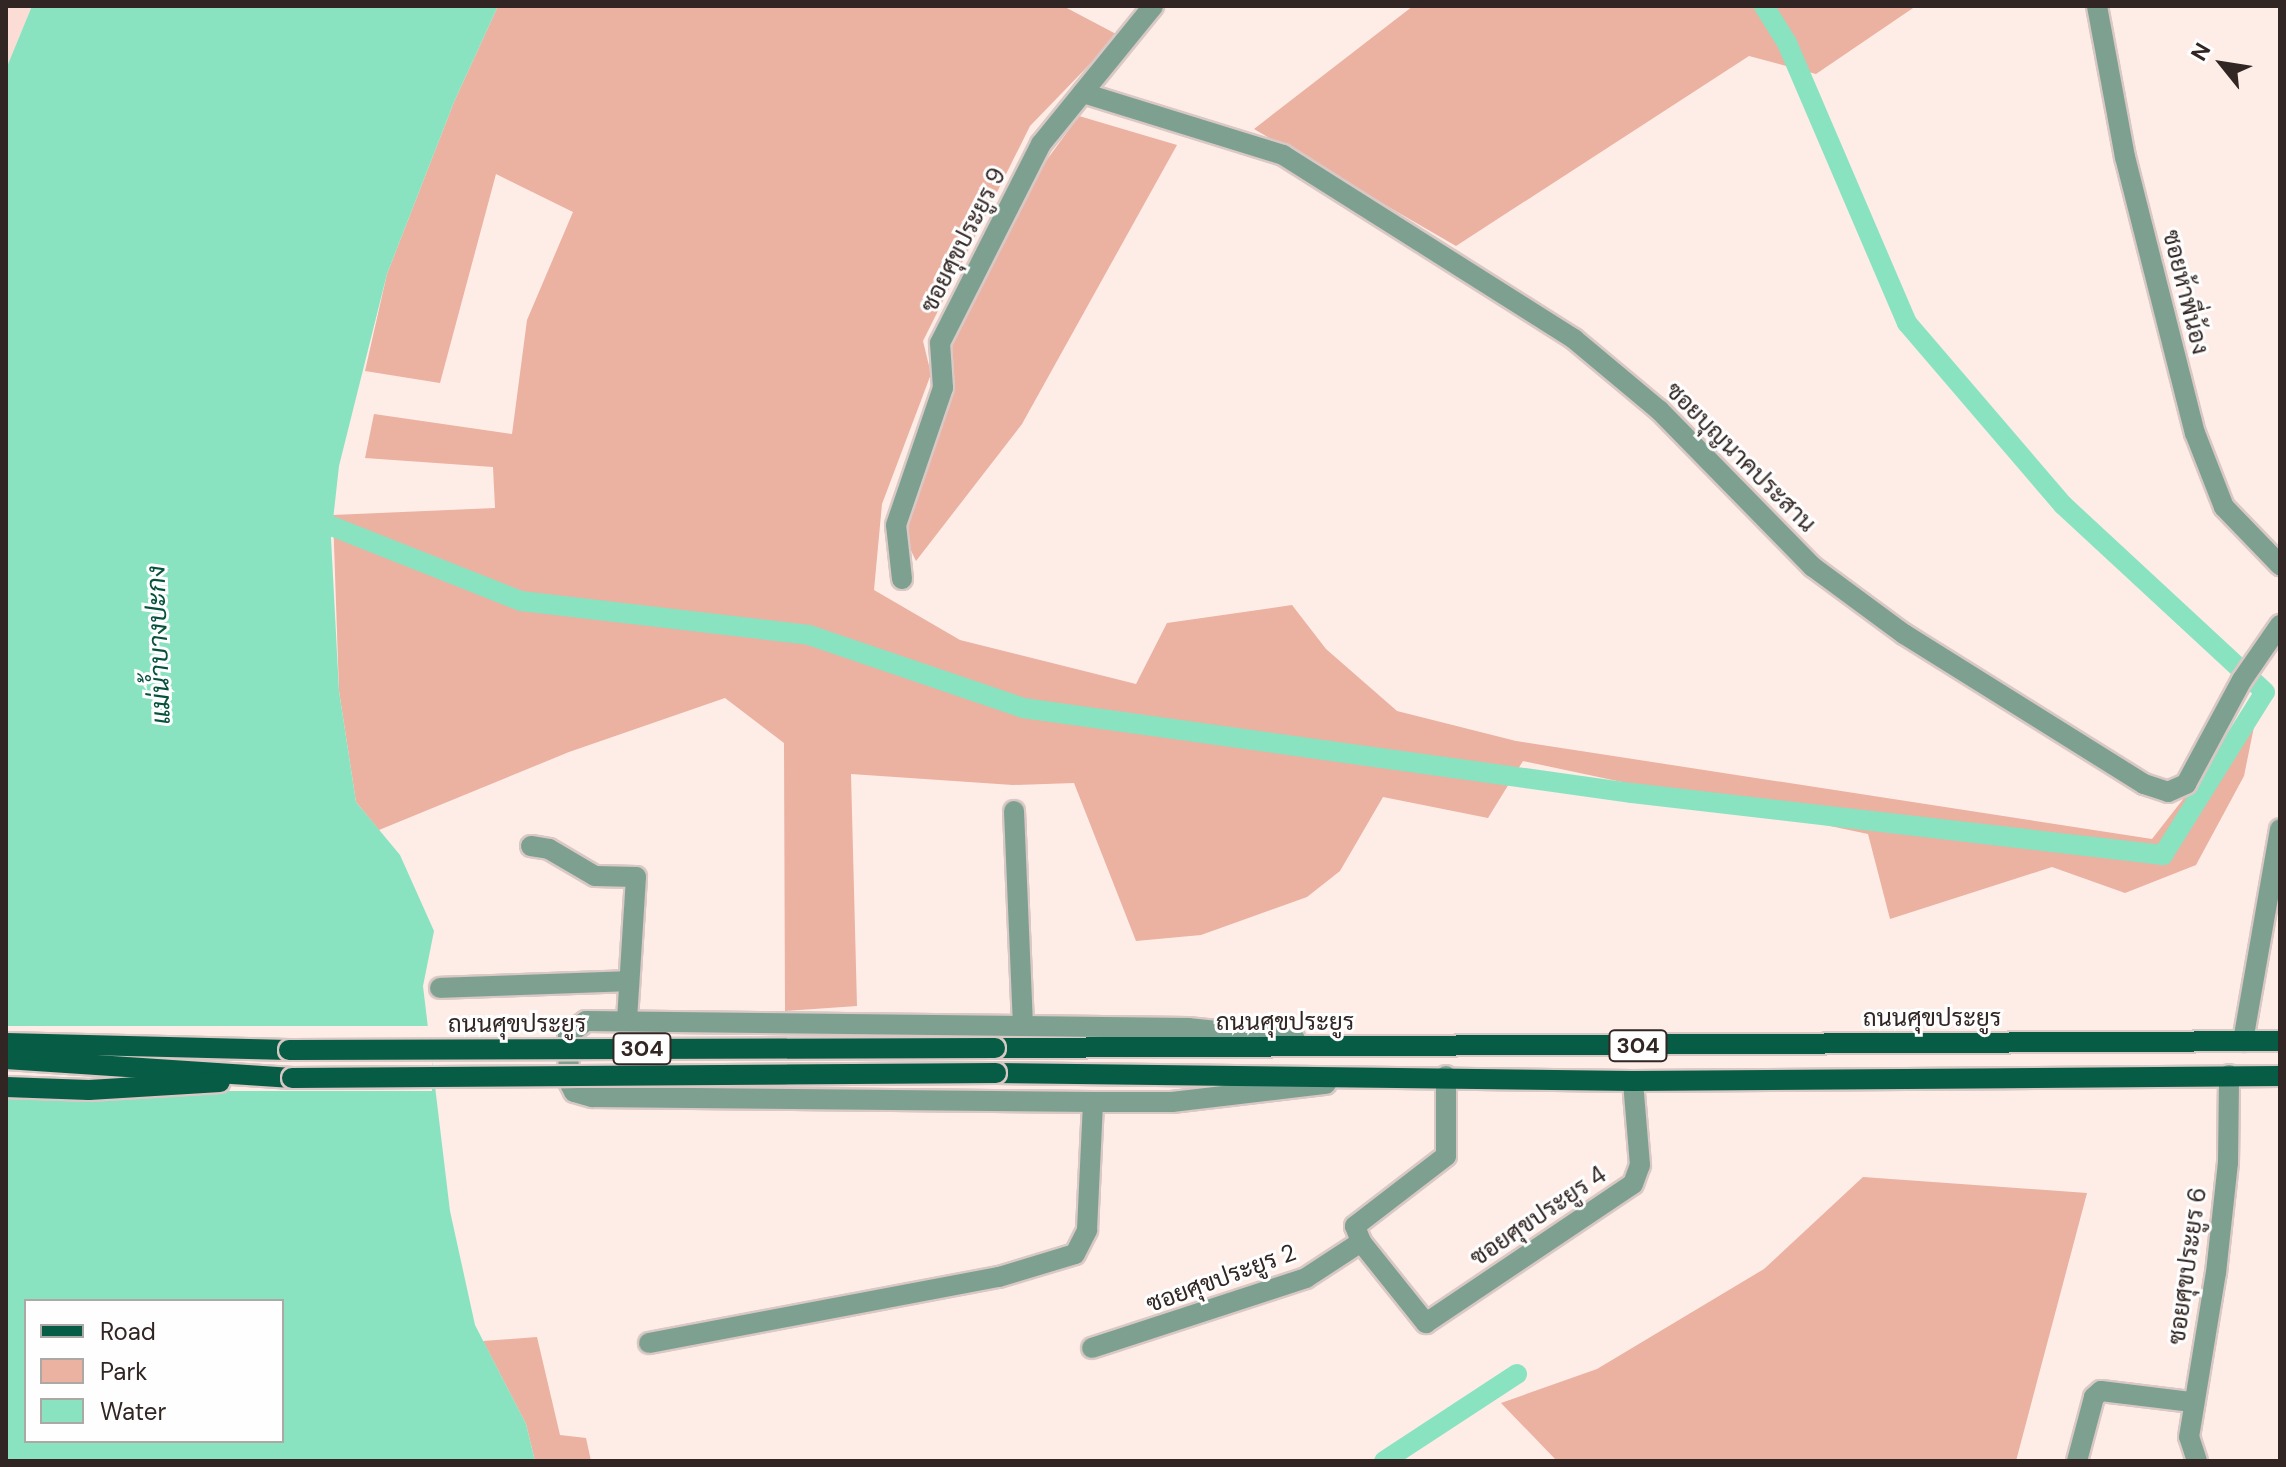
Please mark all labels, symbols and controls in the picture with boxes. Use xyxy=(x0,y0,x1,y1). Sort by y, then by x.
north arrow xyxy=(2182,24,2262,104)
text: N xyxy=(2184,38,2217,66)
street label: ซอยศุขประยูร 9 xyxy=(914,163,1012,317)
street label: ซอยห้าพี่น้อง xyxy=(2157,227,2215,357)
street label: ซอยบุญนาคประสาน xyxy=(1660,376,1822,538)
water label: แม่น้ำบางปะกง xyxy=(141,565,177,725)
street label: ถนนศุขประยูร xyxy=(1863,1004,2001,1032)
street label: ถนนศุขประยูร xyxy=(1216,1008,1354,1036)
street label: ถนนศุขประยูร xyxy=(448,1010,586,1038)
road number: 304 xyxy=(1608,1028,1668,1064)
road number: 304 xyxy=(612,1031,672,1067)
street label: ซอยศุขประยูร 4 xyxy=(1465,1160,1611,1272)
street label: ซอยศุขประยูร 6 xyxy=(2162,1186,2212,1346)
street label: ซอยศุขประยูร 2 xyxy=(1142,1238,1300,1318)
legend xyxy=(24,1299,284,1443)
text: Road xyxy=(100,1316,156,1347)
text: Park xyxy=(100,1356,147,1387)
text: Water xyxy=(100,1396,166,1427)

